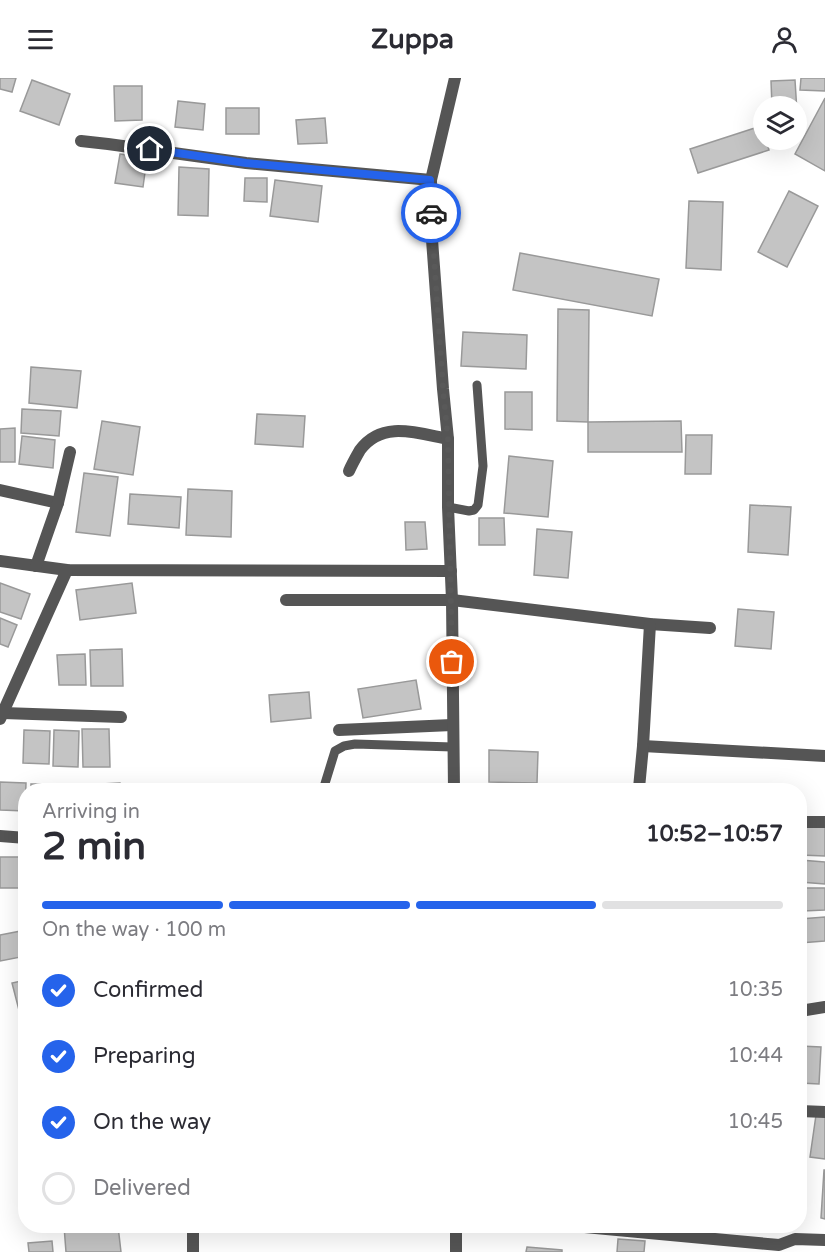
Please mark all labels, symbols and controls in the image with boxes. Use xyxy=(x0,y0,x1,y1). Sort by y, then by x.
icon: menu xyxy=(24,23,57,56)
text: Zuppa xyxy=(371,23,454,56)
icon: person xyxy=(768,23,801,56)
map controls xyxy=(753,96,807,150)
button: layers xyxy=(753,96,807,150)
pin xyxy=(124,123,175,174)
icon: home xyxy=(133,132,166,165)
courier xyxy=(401,183,461,243)
icon: car xyxy=(415,197,448,230)
pin xyxy=(426,636,477,687)
icon: bag xyxy=(435,645,468,678)
text: Arriving in xyxy=(42,800,140,824)
text: 10:52–10:57 xyxy=(646,821,783,847)
text: 2 min xyxy=(42,823,146,870)
text: On the way · 100 m xyxy=(42,918,226,942)
icon: check xyxy=(42,974,75,1007)
text: Confirmed xyxy=(93,977,203,1003)
text: 10:35 xyxy=(728,978,783,1002)
icon: check xyxy=(42,1040,75,1073)
text: Preparing xyxy=(93,1043,196,1069)
text: 10:44 xyxy=(728,1044,783,1068)
icon: check xyxy=(42,1106,75,1139)
text: On the way xyxy=(93,1109,211,1135)
text: 10:45 xyxy=(728,1110,783,1134)
text: Delivered xyxy=(93,1175,191,1201)

